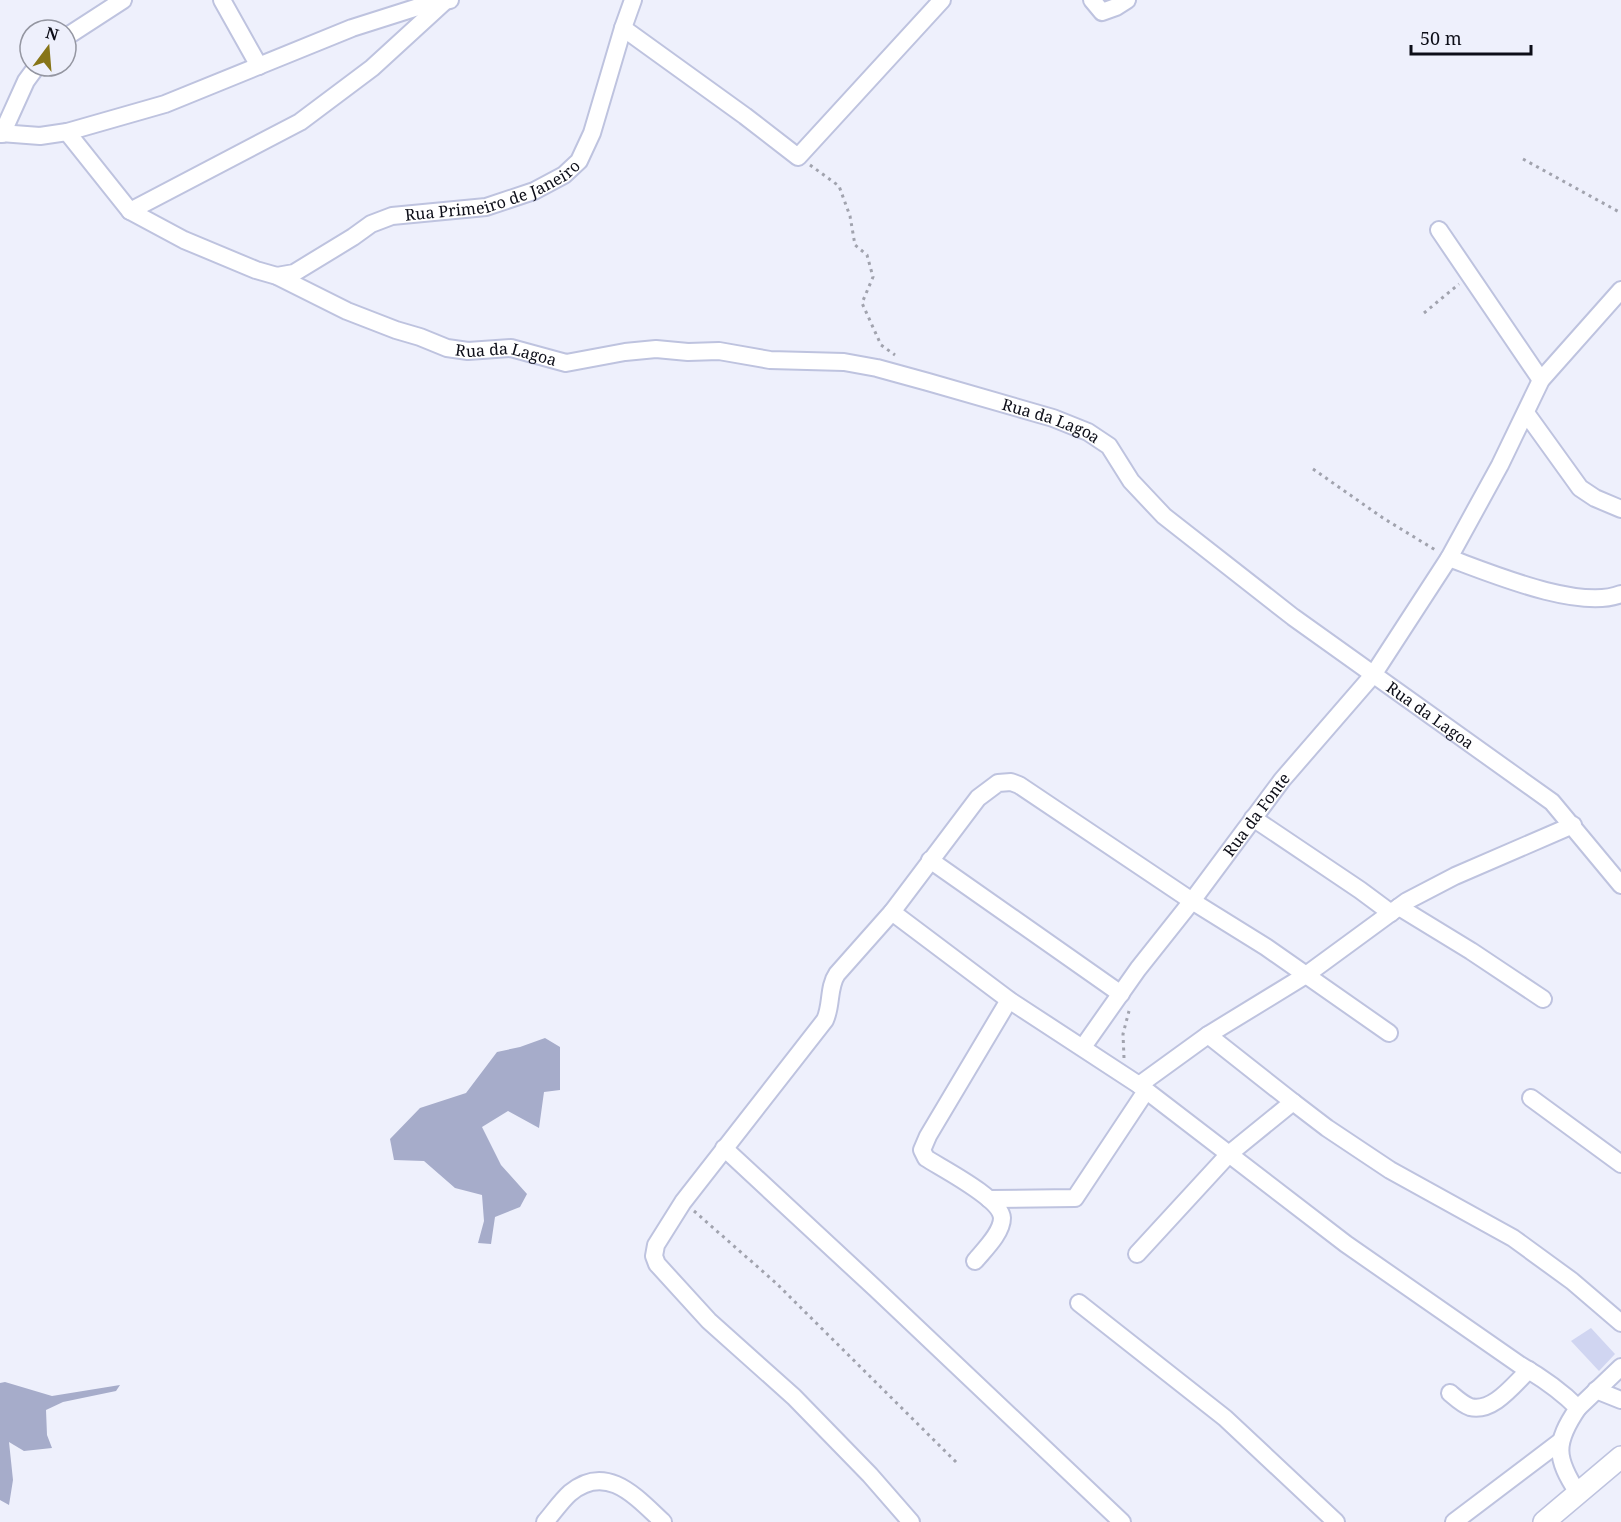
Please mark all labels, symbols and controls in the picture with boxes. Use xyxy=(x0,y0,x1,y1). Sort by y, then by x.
north arrow xyxy=(18,18,78,78)
scale bar xyxy=(1411,18,1531,56)
text: N xyxy=(43,21,62,46)
text: 50 m xyxy=(1420,26,1462,50)
street label: Rua Primeiro de Janeiro xyxy=(404,155,585,226)
street label: Rua da Lagoa xyxy=(454,337,559,371)
street label: Rua da Lagoa xyxy=(1000,393,1105,448)
street label: Rua da Lagoa xyxy=(1382,676,1478,754)
street label: Rua da Fonte xyxy=(1218,768,1295,861)

